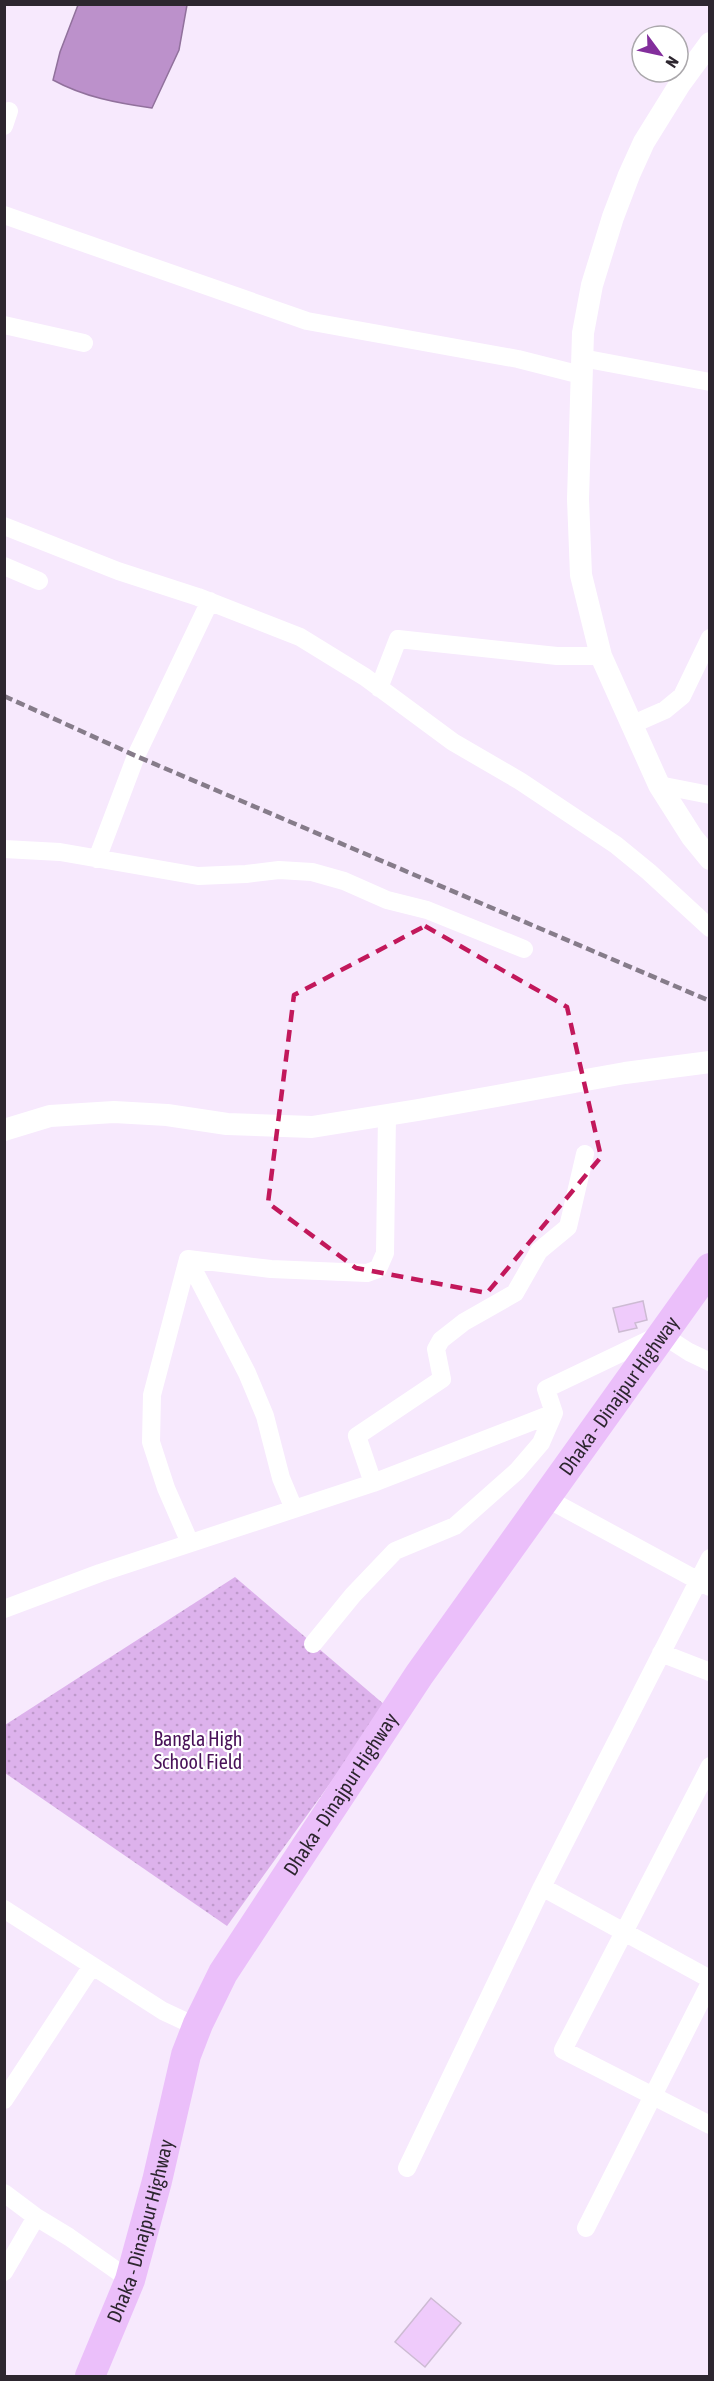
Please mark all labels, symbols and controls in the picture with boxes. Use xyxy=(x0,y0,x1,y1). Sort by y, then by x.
north arrow xyxy=(630,24,690,84)
text: N xyxy=(662,53,683,71)
street label: Dhaka - Dinajpur Highway xyxy=(554,1311,683,1479)
street label: Dhaka - Dinajpur Highway xyxy=(278,1708,402,1880)
park label: Bangla High School Field xyxy=(154,1727,242,1773)
street label: Dhaka - Dinajpur Highway xyxy=(102,2137,177,2326)

